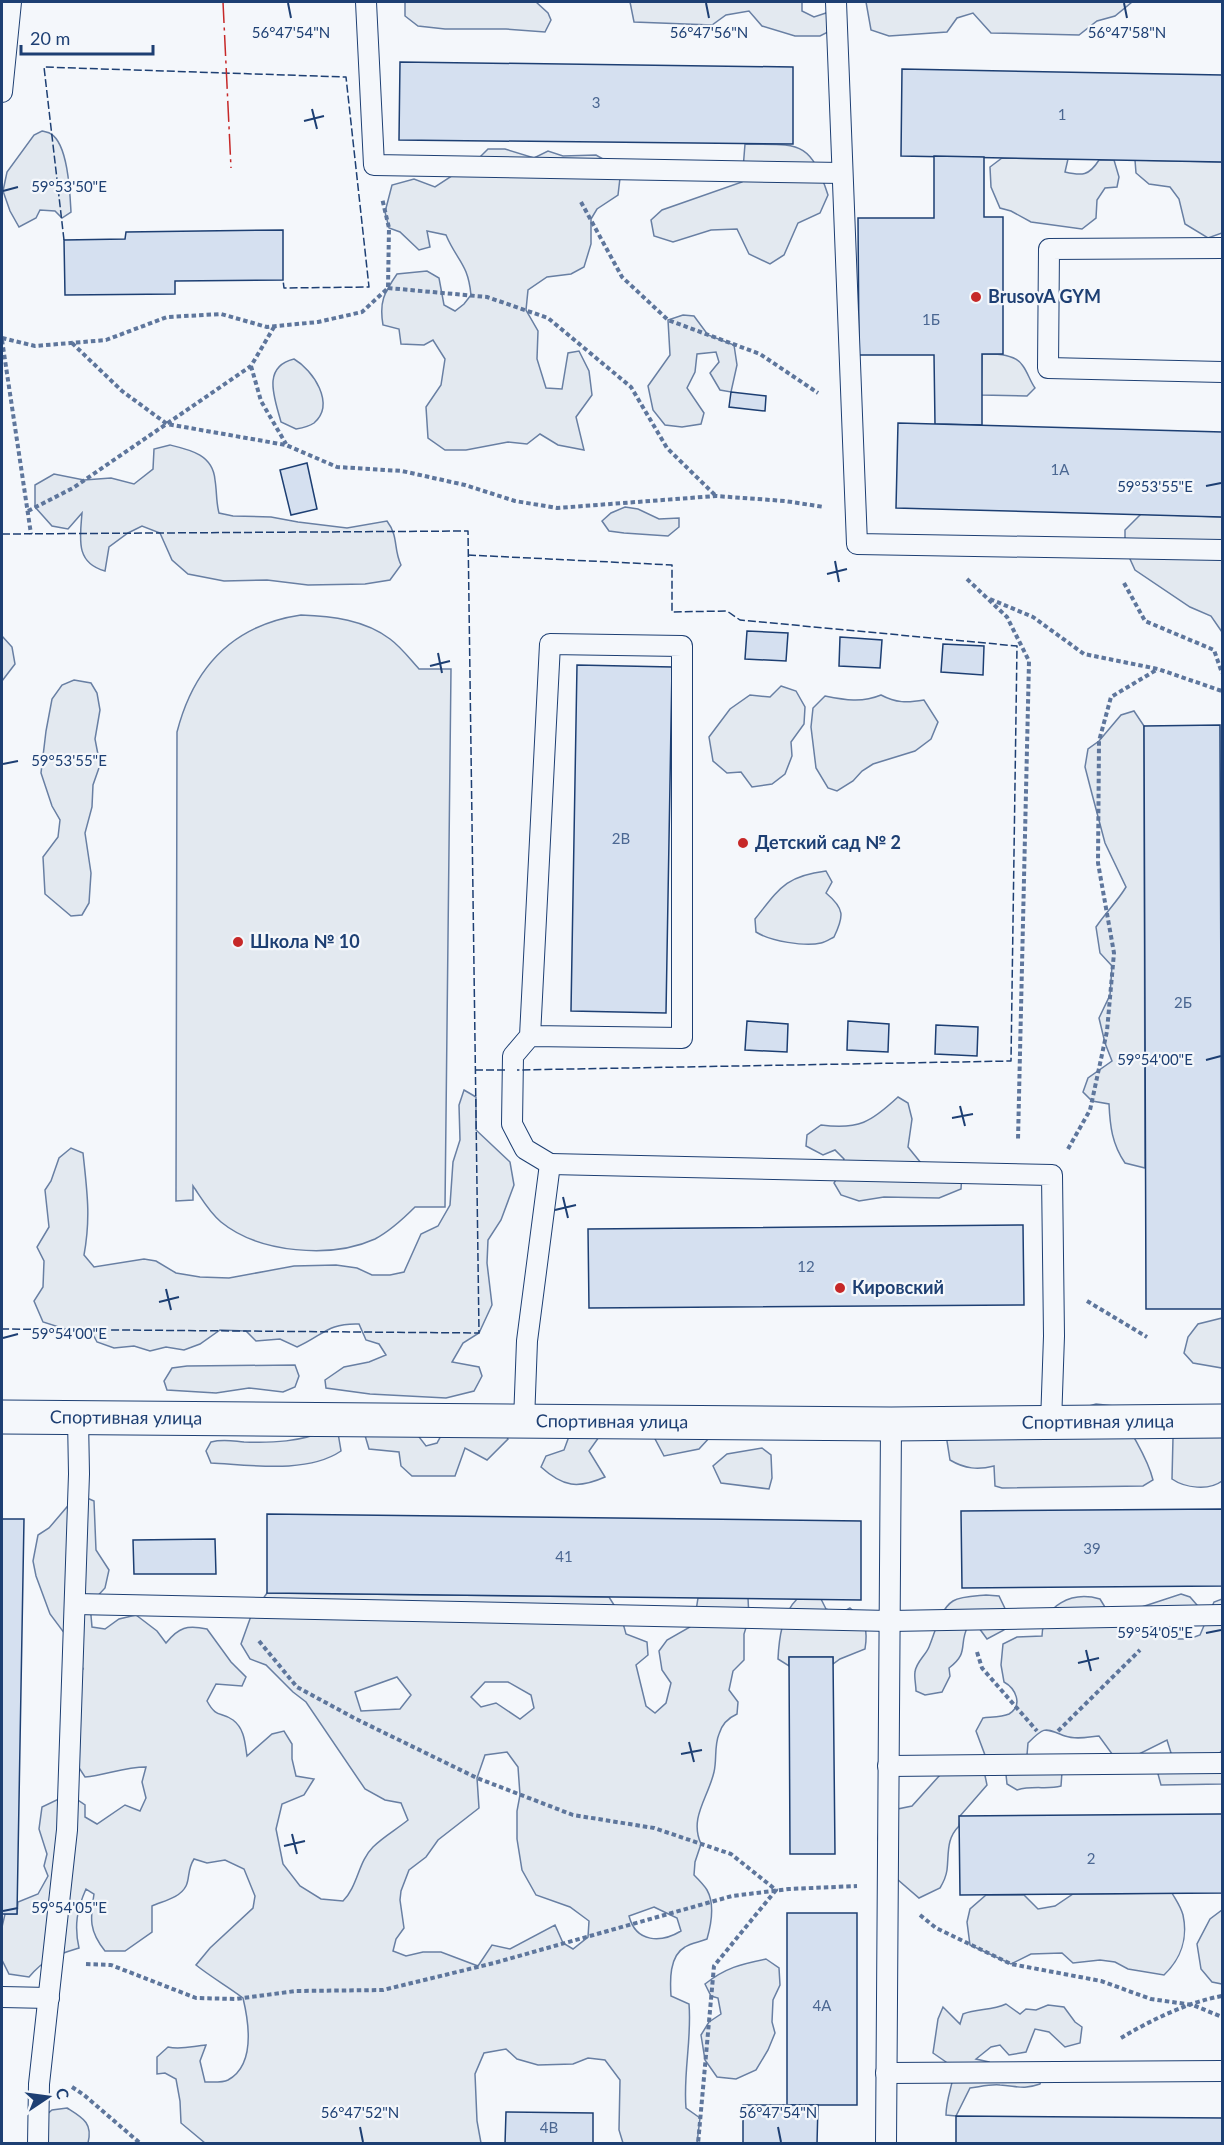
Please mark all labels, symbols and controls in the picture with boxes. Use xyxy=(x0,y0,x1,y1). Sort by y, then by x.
scale bar xyxy=(21,18,153,56)
text: 56°47'54"N xyxy=(252,23,330,41)
text: 56°47'56"N xyxy=(670,23,748,41)
text: 56°47'58"N xyxy=(1088,23,1166,41)
text: 20 m xyxy=(30,27,70,49)
house number: 3 xyxy=(592,93,600,111)
house number: 1 xyxy=(1058,105,1066,123)
text: 59°53'50"E xyxy=(31,177,107,195)
place label: BrusovA GYM xyxy=(988,285,1101,307)
marker: BrusovA GYM xyxy=(969,290,983,304)
house number: 1Б xyxy=(922,310,940,328)
house number: 1А xyxy=(1051,460,1070,478)
text: 59°53'55"E xyxy=(1117,477,1193,495)
text: 59°53'55"E xyxy=(31,751,107,769)
house number: 2В xyxy=(612,829,630,847)
place label: Детский сад № 2 xyxy=(755,831,901,853)
marker: Детский сад № 2 xyxy=(736,836,750,850)
place label: Школа № 10 xyxy=(250,930,360,952)
marker: Школа № 10 xyxy=(231,935,245,949)
house number: 2Б xyxy=(1174,993,1192,1011)
text: 59°54'00"E xyxy=(1117,1050,1193,1068)
house number: 12 xyxy=(797,1257,815,1275)
place label: Кировский xyxy=(852,1276,944,1298)
marker: Кировский xyxy=(833,1281,847,1295)
text: 59°54'00"E xyxy=(31,1324,107,1342)
street label: Спортивная улица xyxy=(50,1405,202,1429)
street label: Спортивная улица xyxy=(536,1409,688,1432)
street label: Спортивная улица xyxy=(1022,1409,1174,1433)
house number: 39 xyxy=(1083,1539,1101,1557)
house number: 41 xyxy=(555,1547,573,1565)
text: 59°54'05"E xyxy=(1117,1623,1193,1641)
house number: 2 xyxy=(1087,1849,1095,1867)
text: 59°54'05"E xyxy=(31,1898,107,1916)
house number: 4А xyxy=(813,1996,832,2014)
north arrow xyxy=(18,2067,78,2127)
text: С xyxy=(53,2086,74,2101)
text: 56°47'52"N xyxy=(321,2103,399,2121)
text: 56°47'54"N xyxy=(739,2103,817,2121)
house number: 4В xyxy=(540,2118,558,2136)

